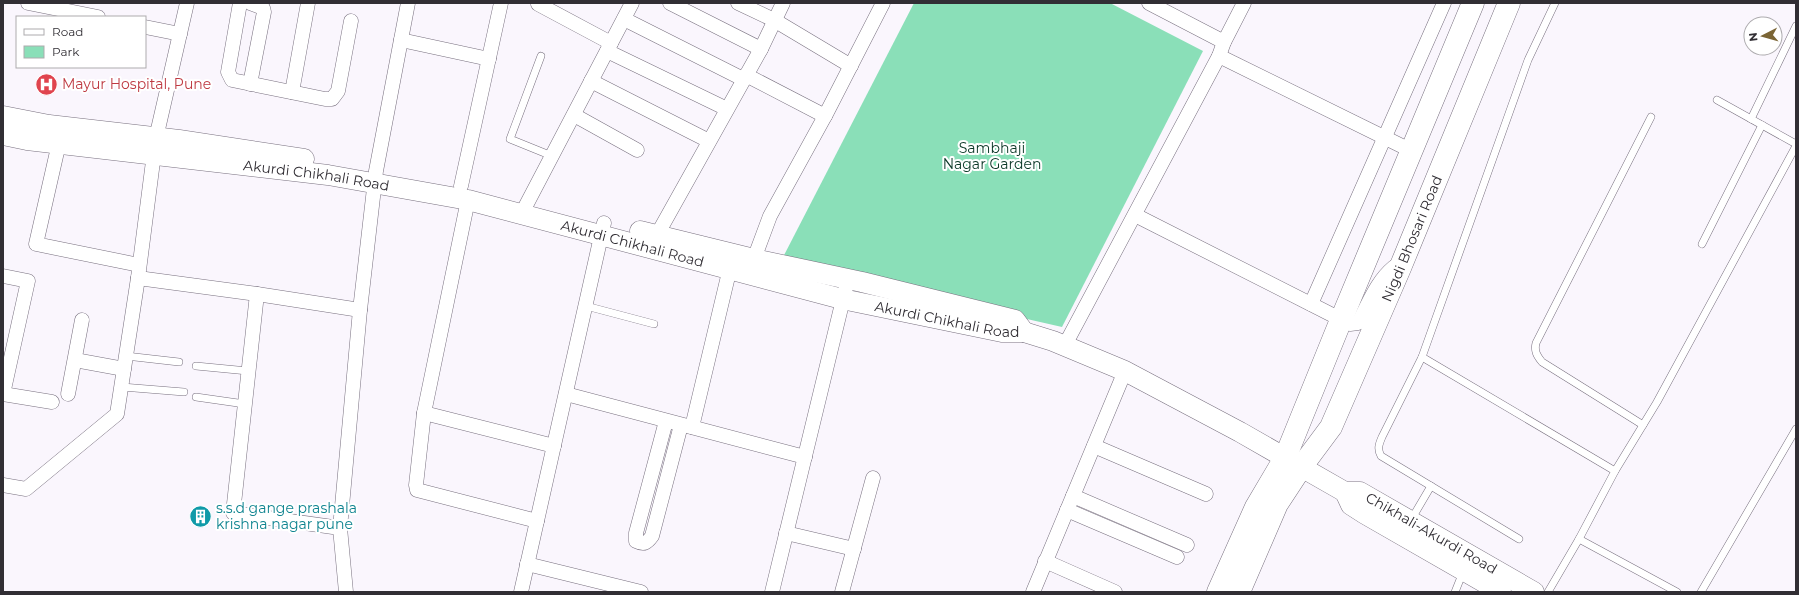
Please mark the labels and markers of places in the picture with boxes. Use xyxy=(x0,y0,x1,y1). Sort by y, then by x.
hospital icon: Mayur Hospital, Pune xyxy=(34,71,60,97)
place label: Mayur Hospital, Pune xyxy=(62,75,211,93)
place label: s.s.d gange prashala krishna nagar pune xyxy=(216,499,357,533)
building icon: s.s.d gange prashala krishna nagar pune xyxy=(188,503,214,529)

